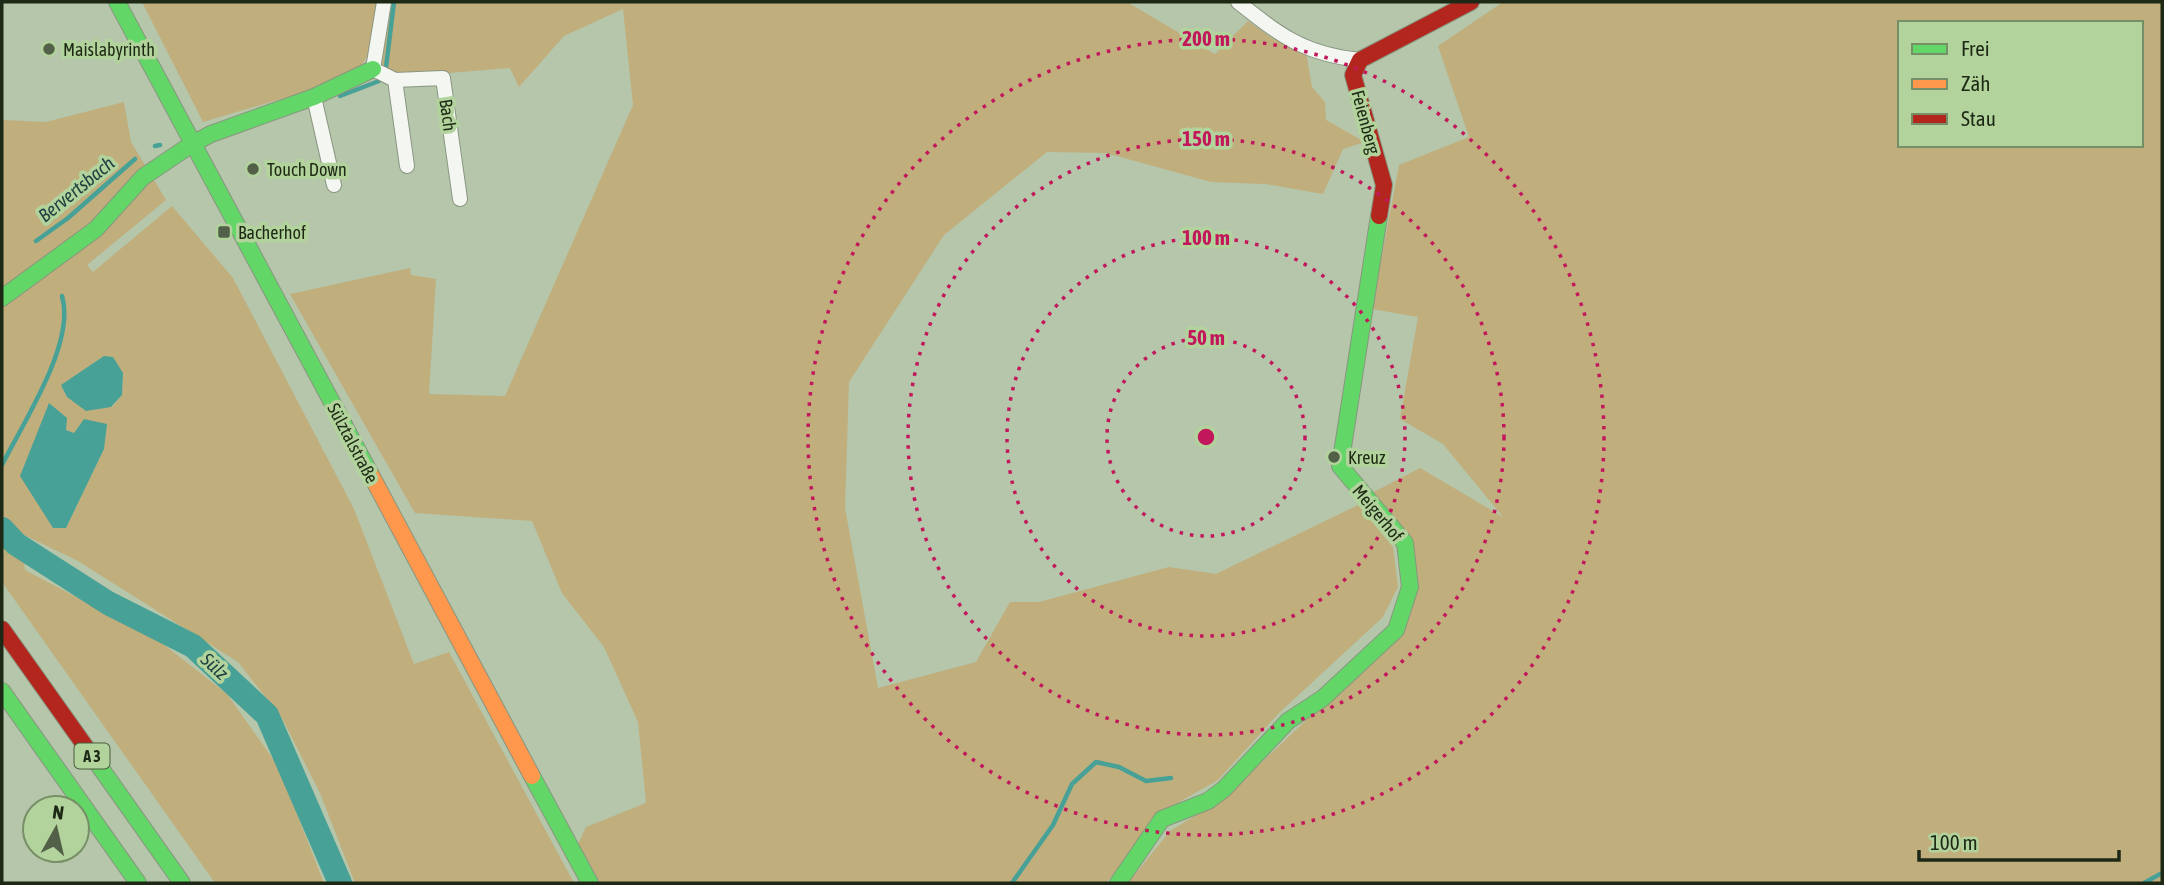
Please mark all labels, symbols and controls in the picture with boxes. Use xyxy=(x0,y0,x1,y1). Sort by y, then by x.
legend xyxy=(1898,21,2143,147)
text: 200 m xyxy=(1182,26,1230,50)
text: Frei xyxy=(1961,36,1990,60)
place label: Maislabyrinth xyxy=(63,39,155,60)
marker: Maislabyrinth xyxy=(41,41,57,57)
text: Zäh xyxy=(1961,71,1990,95)
street label: Feienberg xyxy=(1347,88,1385,157)
street label: Bach xyxy=(435,98,461,132)
text: Stau xyxy=(1961,106,1996,130)
text: 150 m xyxy=(1182,126,1230,150)
water label: Bervertsbach xyxy=(34,152,118,226)
place label: Touch Down xyxy=(267,159,347,180)
marker: Touch Down xyxy=(245,161,261,177)
place label: Bacherhof xyxy=(238,222,306,243)
marker: Bacherhof xyxy=(216,224,232,240)
text: 100 m xyxy=(1182,225,1230,249)
text: 50 m xyxy=(1187,325,1225,349)
street label: Sülztalstraße xyxy=(323,400,383,486)
centre of rings xyxy=(1194,425,1218,449)
place label: Kreuz xyxy=(1348,447,1386,468)
marker: Kreuz xyxy=(1326,449,1342,465)
street label: Meigerhof xyxy=(1348,480,1408,546)
water label: Sülz xyxy=(196,647,233,684)
road number: A 3 xyxy=(74,744,110,768)
north arrow xyxy=(21,794,91,864)
text: N xyxy=(51,800,65,824)
scale bar xyxy=(1919,818,2118,862)
text: 100 m xyxy=(1930,830,1978,854)

